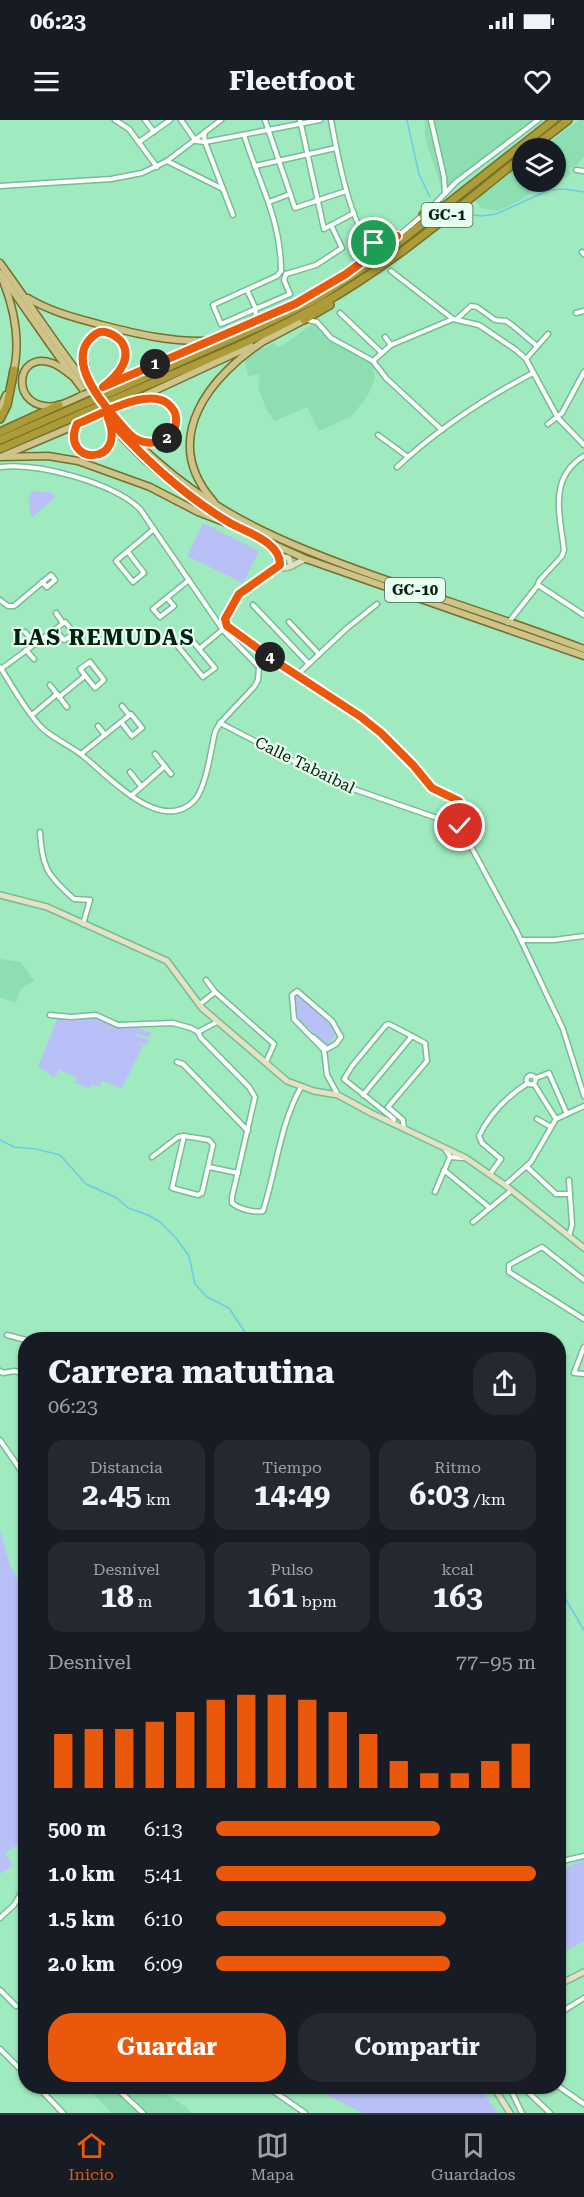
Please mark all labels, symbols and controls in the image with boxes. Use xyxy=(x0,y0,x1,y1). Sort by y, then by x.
text: 06:23 xyxy=(30,9,86,34)
icon: menu xyxy=(30,65,63,98)
text: Fleetfoot xyxy=(229,65,355,97)
icon: heart xyxy=(521,65,554,98)
map controls xyxy=(512,138,566,192)
button: layers xyxy=(512,138,566,192)
road number: GC-1 xyxy=(422,203,472,227)
pin xyxy=(348,217,399,268)
icon: arrive xyxy=(357,226,390,259)
pin: 1 xyxy=(140,349,170,379)
text: 1 xyxy=(151,354,159,373)
pin: 2 xyxy=(152,423,182,453)
text: 2 xyxy=(163,428,171,447)
road number: GC-10 xyxy=(385,578,445,602)
district label: LAS REMUDAS xyxy=(13,625,195,650)
pin: 4 xyxy=(255,642,285,672)
text: 4 xyxy=(266,647,274,666)
street label: Calle Tabaibal xyxy=(252,733,358,797)
pin xyxy=(434,800,485,851)
icon: check xyxy=(443,809,476,842)
text: Carrera matutina xyxy=(48,1352,334,1391)
button: share xyxy=(473,1352,536,1415)
text: 06:23 xyxy=(48,1394,98,1418)
text: Distancia xyxy=(90,1458,163,1477)
text: Tiempo xyxy=(262,1458,322,1477)
text: Ritmo xyxy=(434,1458,481,1477)
text: 2.45 xyxy=(82,1477,142,1512)
text: 14:49 xyxy=(254,1477,330,1512)
text: 6:03 xyxy=(410,1477,469,1512)
text: km xyxy=(142,1490,171,1509)
text: /km xyxy=(469,1490,506,1509)
text: Desnivel xyxy=(93,1560,160,1579)
text: Pulso xyxy=(271,1560,313,1579)
text: kcal xyxy=(442,1560,474,1579)
text: 18 xyxy=(100,1579,134,1614)
text: 161 xyxy=(247,1579,297,1614)
text: 163 xyxy=(432,1579,483,1614)
text: m xyxy=(134,1592,152,1611)
text: bpm xyxy=(297,1592,337,1611)
text: Desnivel xyxy=(48,1650,131,1674)
text: 77–95 m xyxy=(456,1650,536,1674)
text: 500 m xyxy=(48,1817,106,1841)
text: 6:13 xyxy=(144,1817,183,1841)
text: 1.0 km xyxy=(48,1862,115,1886)
text: 5:41 xyxy=(144,1862,183,1886)
text: 1.5 km xyxy=(48,1907,115,1931)
text: 6:10 xyxy=(144,1907,183,1931)
text: 2.0 km xyxy=(48,1952,115,1976)
text: 6:09 xyxy=(144,1952,183,1976)
button: Guardar xyxy=(48,2013,286,2082)
button: Compartir xyxy=(298,2013,536,2082)
tab: Inicio xyxy=(69,2129,114,2184)
tab: Mapa xyxy=(251,2129,294,2184)
tab: Guardados xyxy=(431,2129,515,2184)

